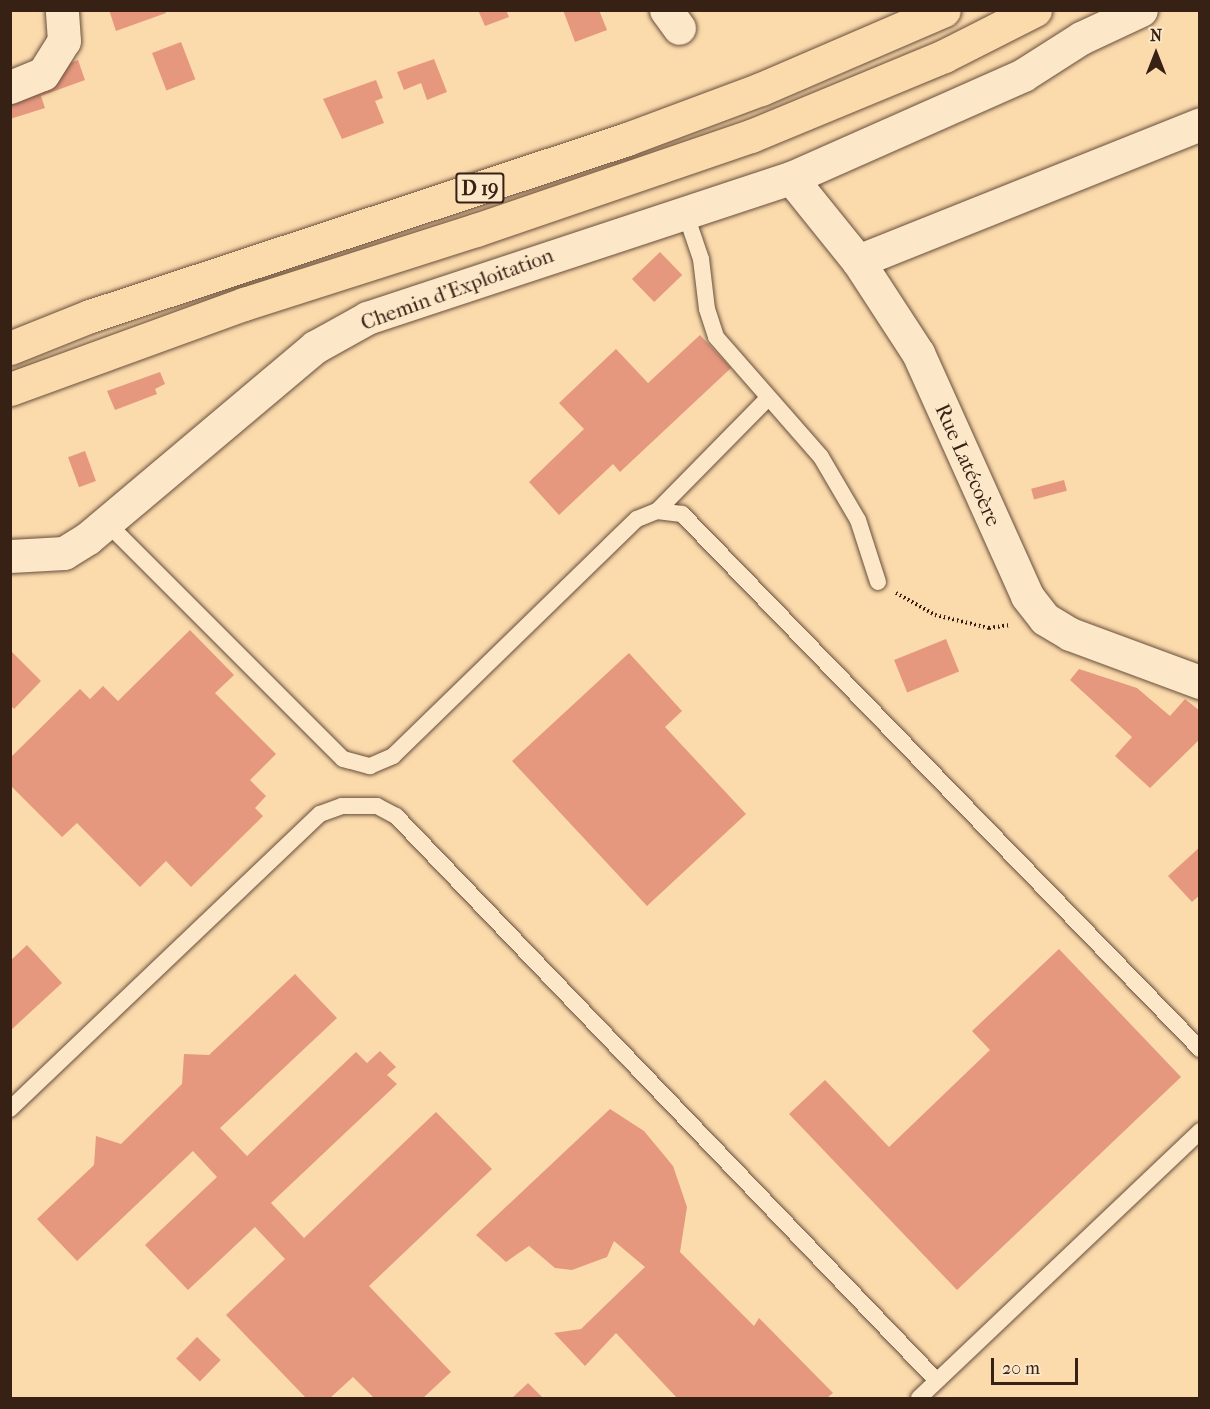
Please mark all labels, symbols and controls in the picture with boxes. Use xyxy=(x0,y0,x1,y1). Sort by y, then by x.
north arrow xyxy=(1126,24,1186,84)
text: N xyxy=(1150,26,1162,45)
road number: D 19 xyxy=(454,171,506,205)
street label: Chemin d'Exploitation xyxy=(357,242,557,336)
street label: Rue Latécoère xyxy=(930,400,1006,530)
scale bar xyxy=(994,1346,1081,1384)
text: 20 m xyxy=(1002,1358,1040,1379)

